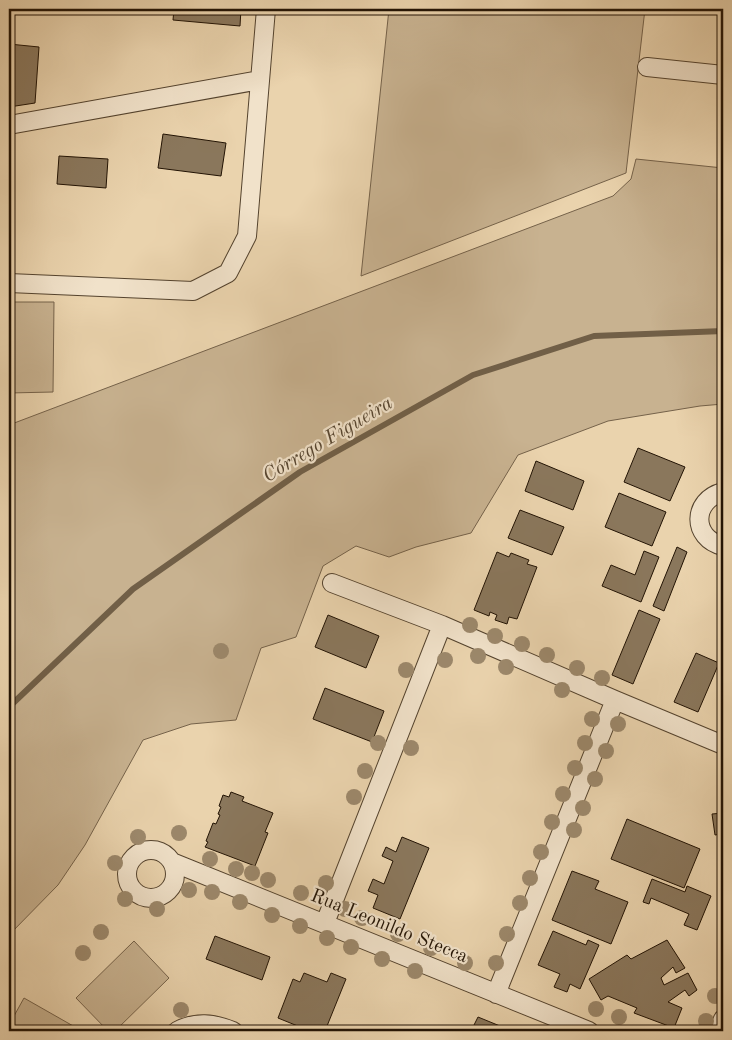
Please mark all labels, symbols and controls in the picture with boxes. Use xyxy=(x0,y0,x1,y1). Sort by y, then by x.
water label: Córrego Figueira xyxy=(259,393,397,487)
street label: Rua Leonildo Stecca xyxy=(308,887,471,967)

